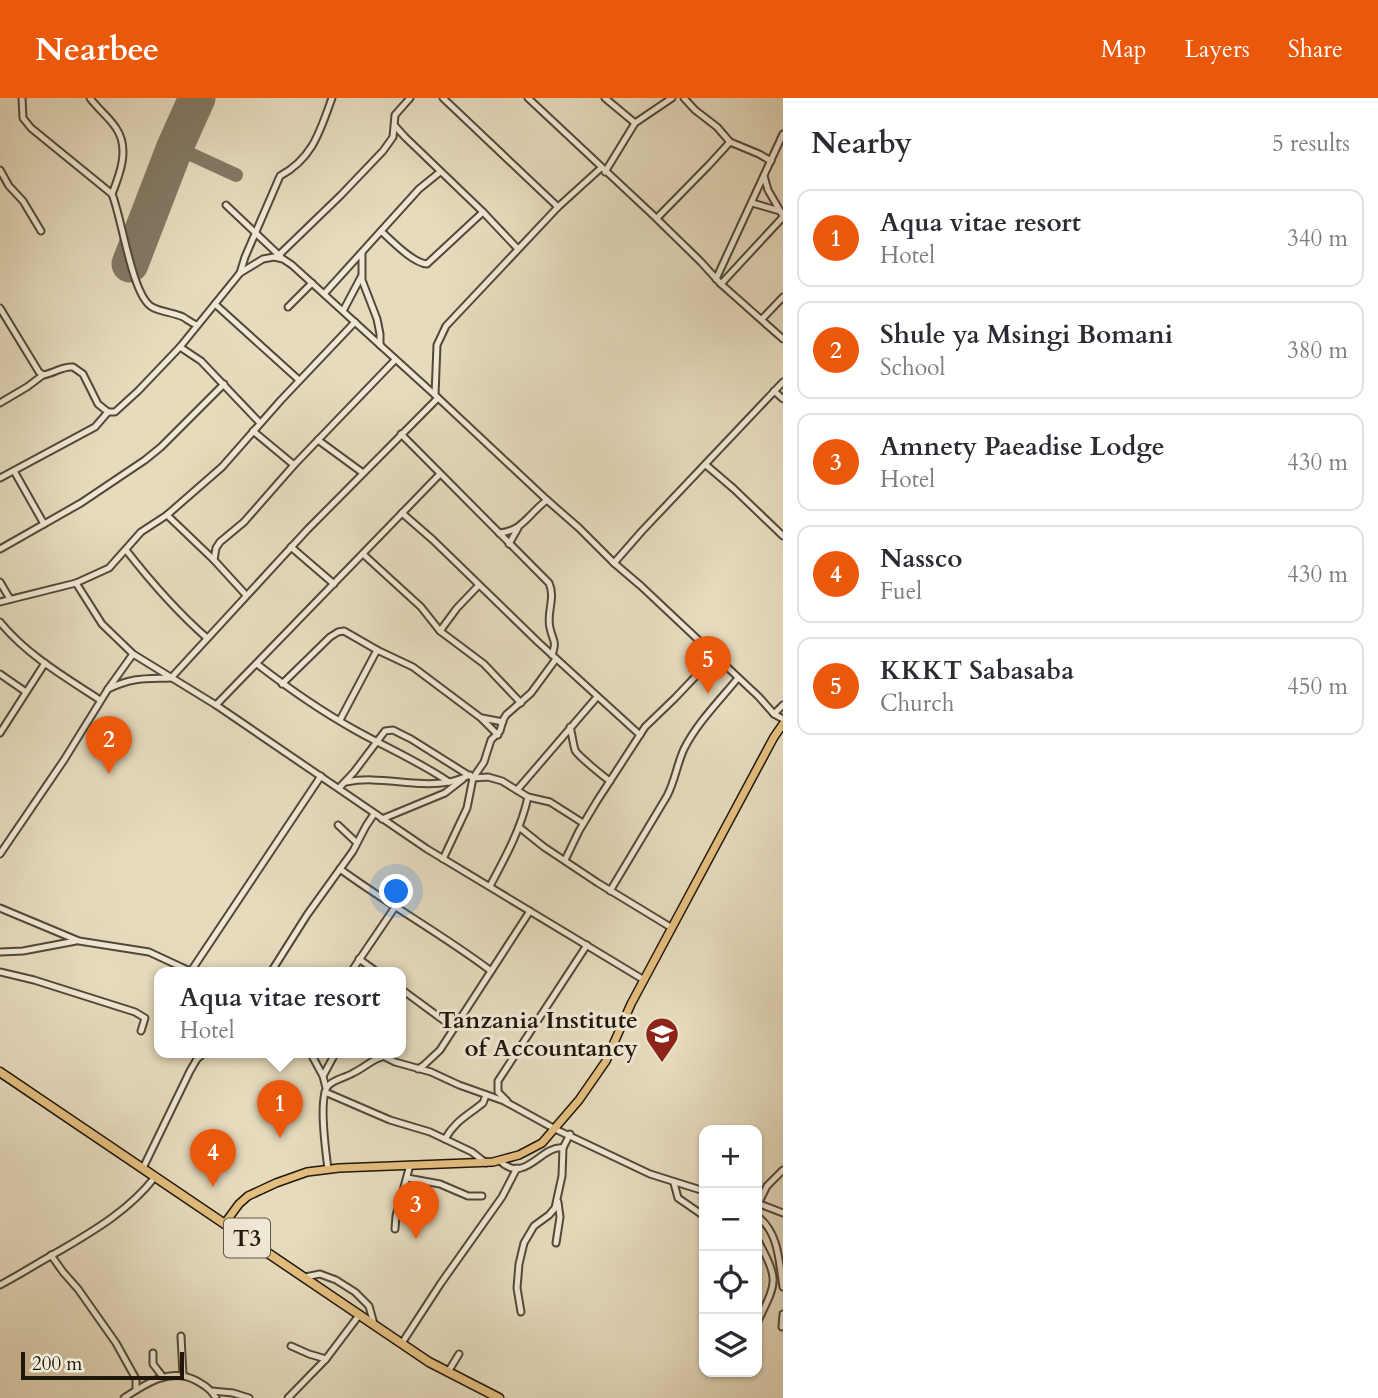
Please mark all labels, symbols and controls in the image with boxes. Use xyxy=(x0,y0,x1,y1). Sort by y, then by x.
text: Nearbee xyxy=(35,27,159,72)
text: Map xyxy=(1101,33,1147,66)
text: Layers xyxy=(1185,33,1250,66)
text: Share xyxy=(1288,33,1343,66)
text: Nearby xyxy=(811,123,912,164)
text: 5 results xyxy=(1272,128,1350,159)
text: Aqua vitae resort xyxy=(880,205,1081,240)
text: 1 xyxy=(830,223,842,254)
text: 340 m xyxy=(1287,223,1348,254)
text: Hotel xyxy=(880,240,935,271)
text: Shule ya Msingi Bomani xyxy=(880,317,1173,352)
text: 2 xyxy=(830,335,842,366)
text: 380 m xyxy=(1287,335,1348,366)
text: School xyxy=(880,352,945,383)
text: Amnety Paeadise Lodge xyxy=(880,429,1165,464)
text: 3 xyxy=(830,447,842,478)
text: 430 m xyxy=(1287,447,1348,478)
text: Hotel xyxy=(880,464,935,495)
text: Nassco xyxy=(880,541,962,576)
text: 4 xyxy=(830,559,842,590)
text: 430 m xyxy=(1287,559,1348,590)
text: Fuel xyxy=(880,576,922,607)
pin: 5 xyxy=(685,636,731,694)
text: KKKT Sabasaba xyxy=(880,653,1074,688)
text: 5 xyxy=(830,671,842,702)
text: 450 m xyxy=(1287,671,1348,702)
text: Church xyxy=(880,688,954,719)
pin: 2 xyxy=(86,716,132,774)
your location xyxy=(379,874,413,908)
popup xyxy=(154,967,406,1058)
text: Aqua vitae resort xyxy=(180,980,380,1015)
place label: Tanzania Institute of Accountancy xyxy=(438,1004,638,1065)
text: Hotel xyxy=(180,1015,235,1046)
school or university icon: Tanzania Institute of Accountancy xyxy=(643,1015,681,1064)
pin: 1 xyxy=(257,1080,303,1138)
map controls xyxy=(699,1125,762,1377)
button: + xyxy=(699,1125,762,1188)
pin: 4 xyxy=(190,1129,236,1187)
pin: 3 xyxy=(393,1181,439,1239)
button: − xyxy=(699,1188,762,1251)
road number: T3 xyxy=(224,1218,270,1258)
button: locate xyxy=(699,1251,762,1314)
button: layers xyxy=(699,1314,762,1377)
scale bar xyxy=(21,1349,184,1381)
text: 200 m xyxy=(32,1351,82,1377)

